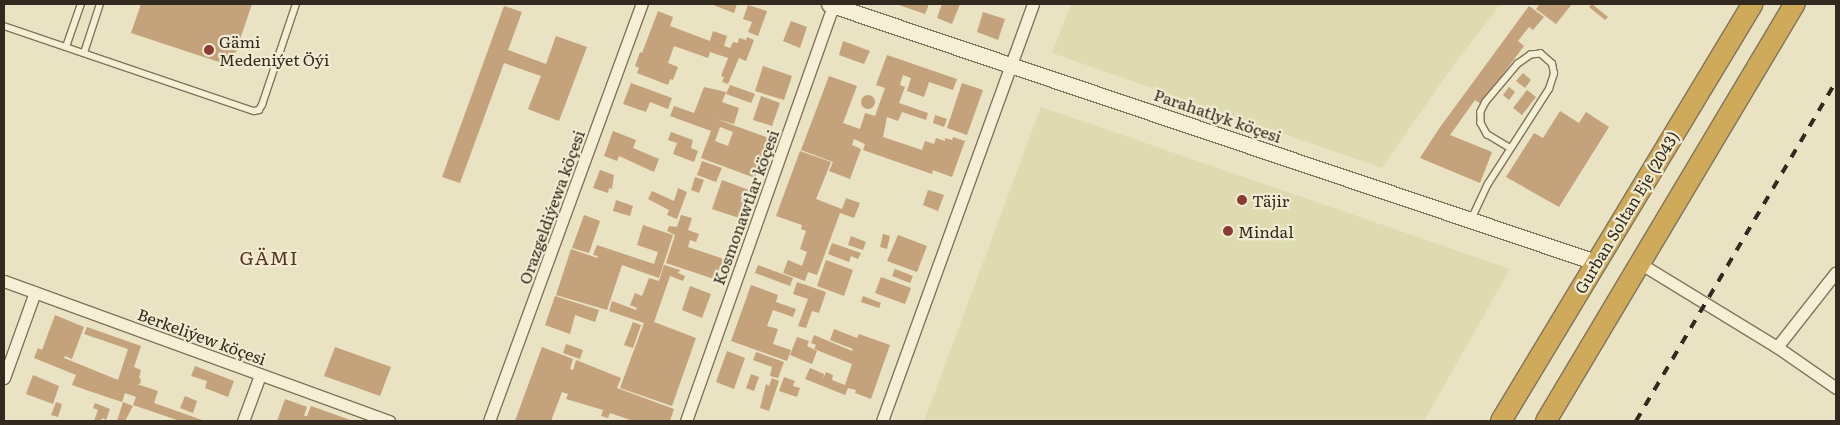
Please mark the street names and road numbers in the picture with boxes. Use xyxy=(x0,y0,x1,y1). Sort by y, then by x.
street label: Parahatlyk köçesi xyxy=(1152,84,1284,146)
street label: Orazgeldiýewa köçesi xyxy=(514,127,588,287)
street label: Kosmonawtlar köçesi xyxy=(708,127,782,287)
street label: Gurban Soltan Eje (2043) xyxy=(1570,127,1682,297)
street label: Berkeliýew köçesi xyxy=(135,304,269,368)

